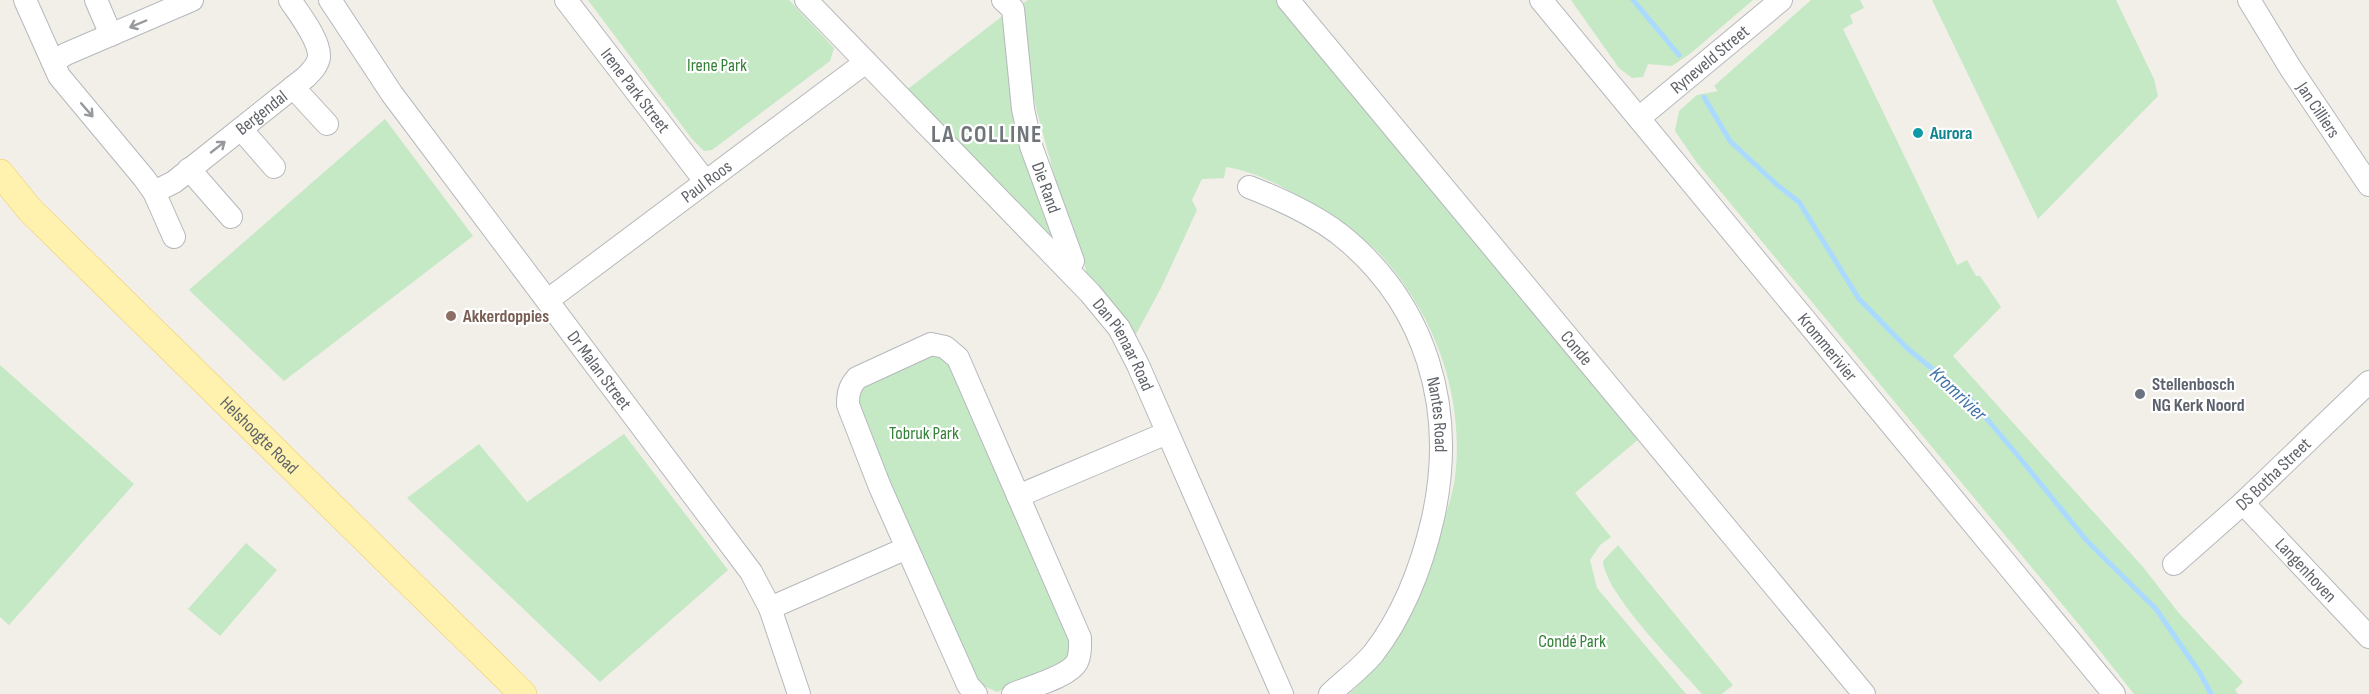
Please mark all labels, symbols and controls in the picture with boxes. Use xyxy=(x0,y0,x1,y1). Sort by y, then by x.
one-way arrow xyxy=(129,19,148,30)
street label: Ryneveld Street xyxy=(1666,20,1754,98)
street label: Irene Park Street xyxy=(596,44,675,137)
park label: Irene Park xyxy=(687,55,747,76)
street label: Jan Cilliers xyxy=(2292,77,2345,142)
street label: Bergendal xyxy=(231,86,291,139)
one-way arrow xyxy=(80,102,94,117)
district label: LA COLLINE xyxy=(931,120,1043,149)
place label: Aurora xyxy=(1929,123,1972,144)
marker: Aurora xyxy=(1911,126,1925,140)
one-way arrow xyxy=(210,140,226,153)
street label: Paul Roos xyxy=(677,156,736,207)
street label: Die Rand xyxy=(1027,159,1065,216)
street label: Dan Pienaar Road xyxy=(1088,294,1158,394)
place label: Akkerdoppies xyxy=(462,306,549,327)
marker: Akkerdoppies xyxy=(444,309,458,323)
street label: Krommerivier xyxy=(1793,309,1862,385)
street label: Dr Malan Street xyxy=(563,326,636,414)
street label: Conde xyxy=(1556,326,1597,369)
water label: Kromrivier xyxy=(1925,362,1992,427)
place label: Stellenbosch NG Kerk Noord xyxy=(2152,374,2245,416)
street label: Nantes Road xyxy=(1422,375,1451,452)
marker: Stellenbosch NG Kerk Noord xyxy=(2133,387,2147,401)
street label: Helshoogte Road xyxy=(216,392,303,478)
park label: Tobruk Park xyxy=(889,423,959,444)
street label: DS Botha Street xyxy=(2232,433,2315,515)
street label: Langenhoven xyxy=(2271,534,2341,606)
park label: Condé Park xyxy=(1538,631,1606,652)

